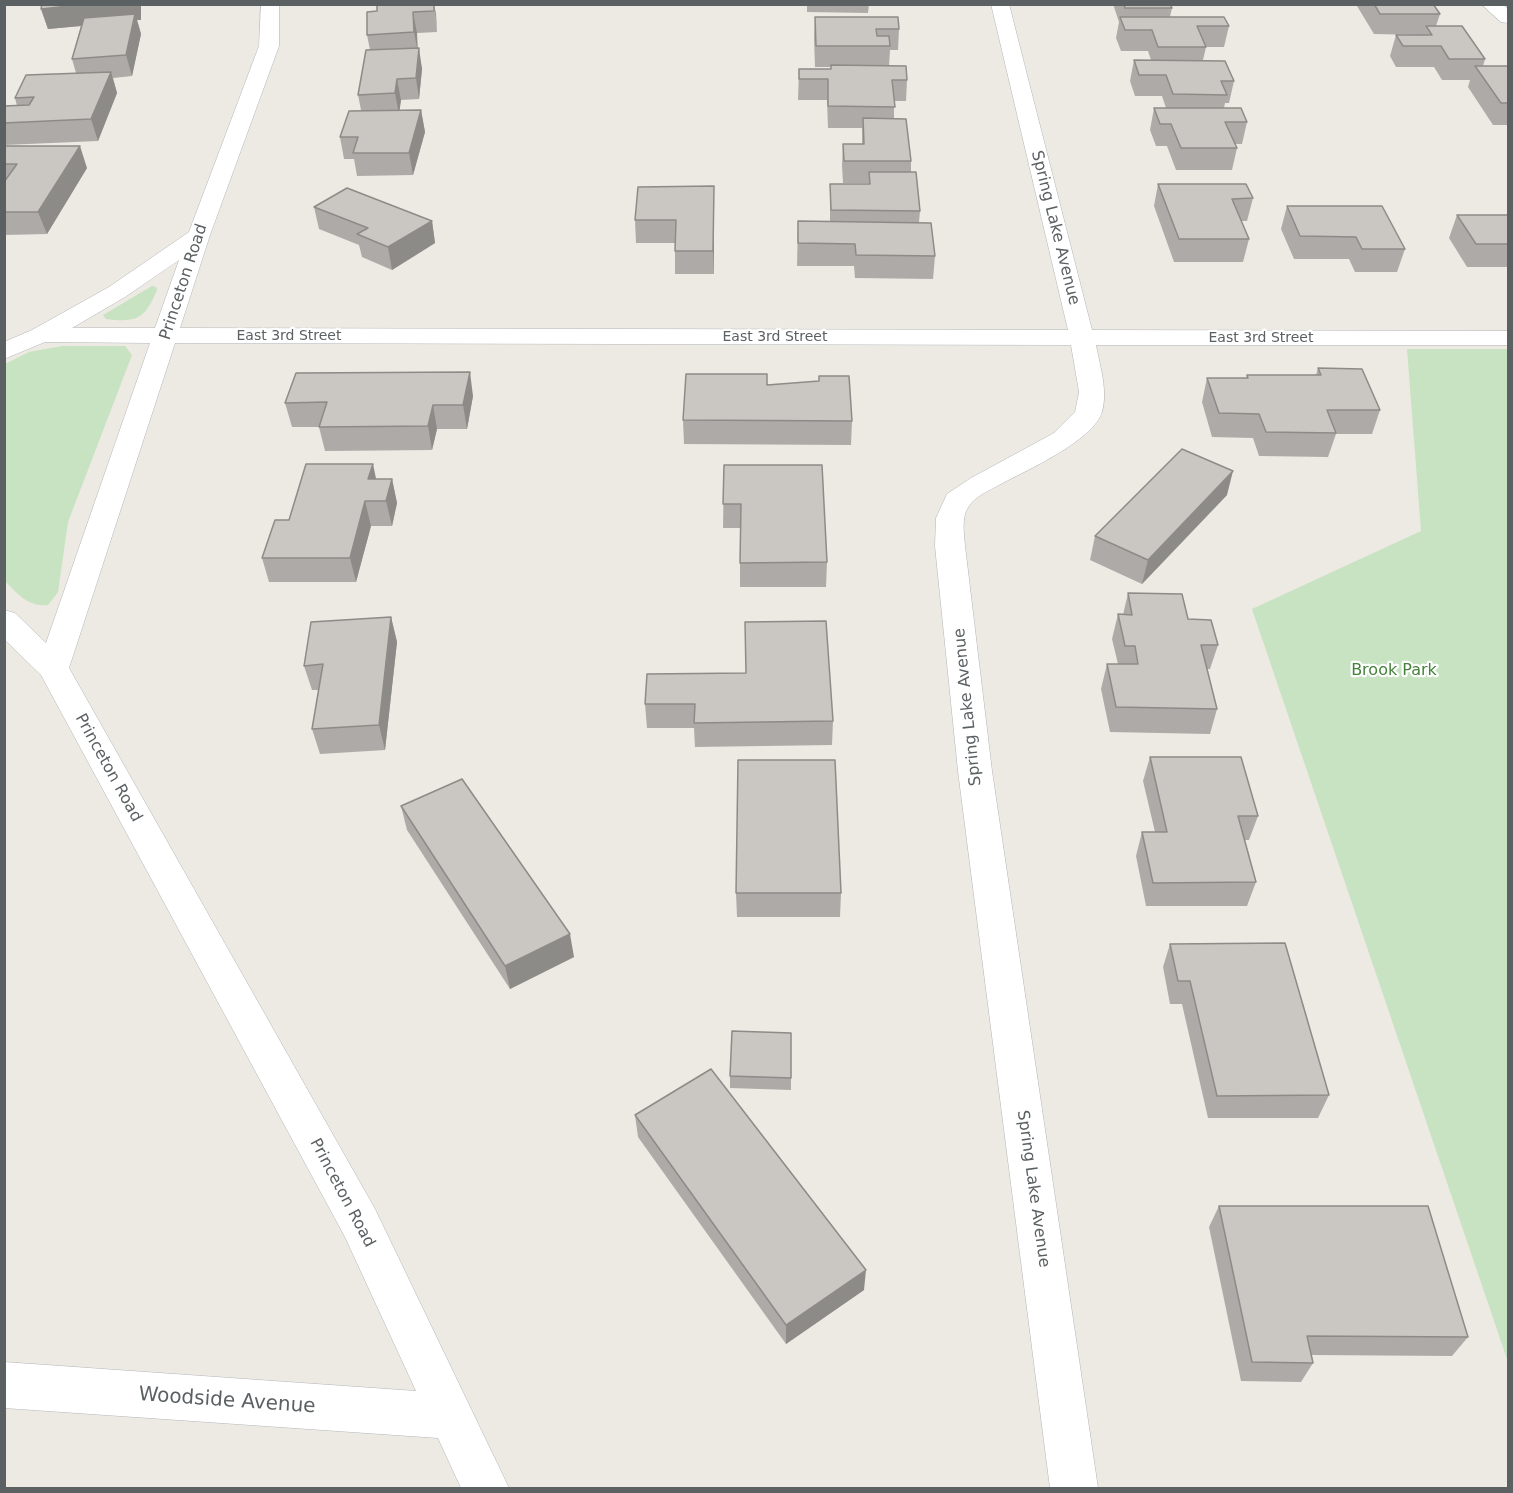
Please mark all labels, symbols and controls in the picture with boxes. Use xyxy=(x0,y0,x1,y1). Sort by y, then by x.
street label: Spring Lake Avenue xyxy=(1027,149,1083,307)
street label: Princeton Road xyxy=(156,222,212,342)
street label: East 3rd Street xyxy=(237,328,341,344)
street label: East 3rd Street xyxy=(723,329,827,345)
street label: East 3rd Street xyxy=(1209,330,1313,346)
street label: Spring Lake Avenue xyxy=(950,627,986,787)
park label: Brook Park xyxy=(1351,661,1437,681)
street label: Princeton Road xyxy=(70,711,146,825)
street label: Spring Lake Avenue xyxy=(1012,1109,1054,1269)
street label: Princeton Road xyxy=(305,1135,379,1251)
street label: Woodside Avenue xyxy=(138,1383,316,1419)

